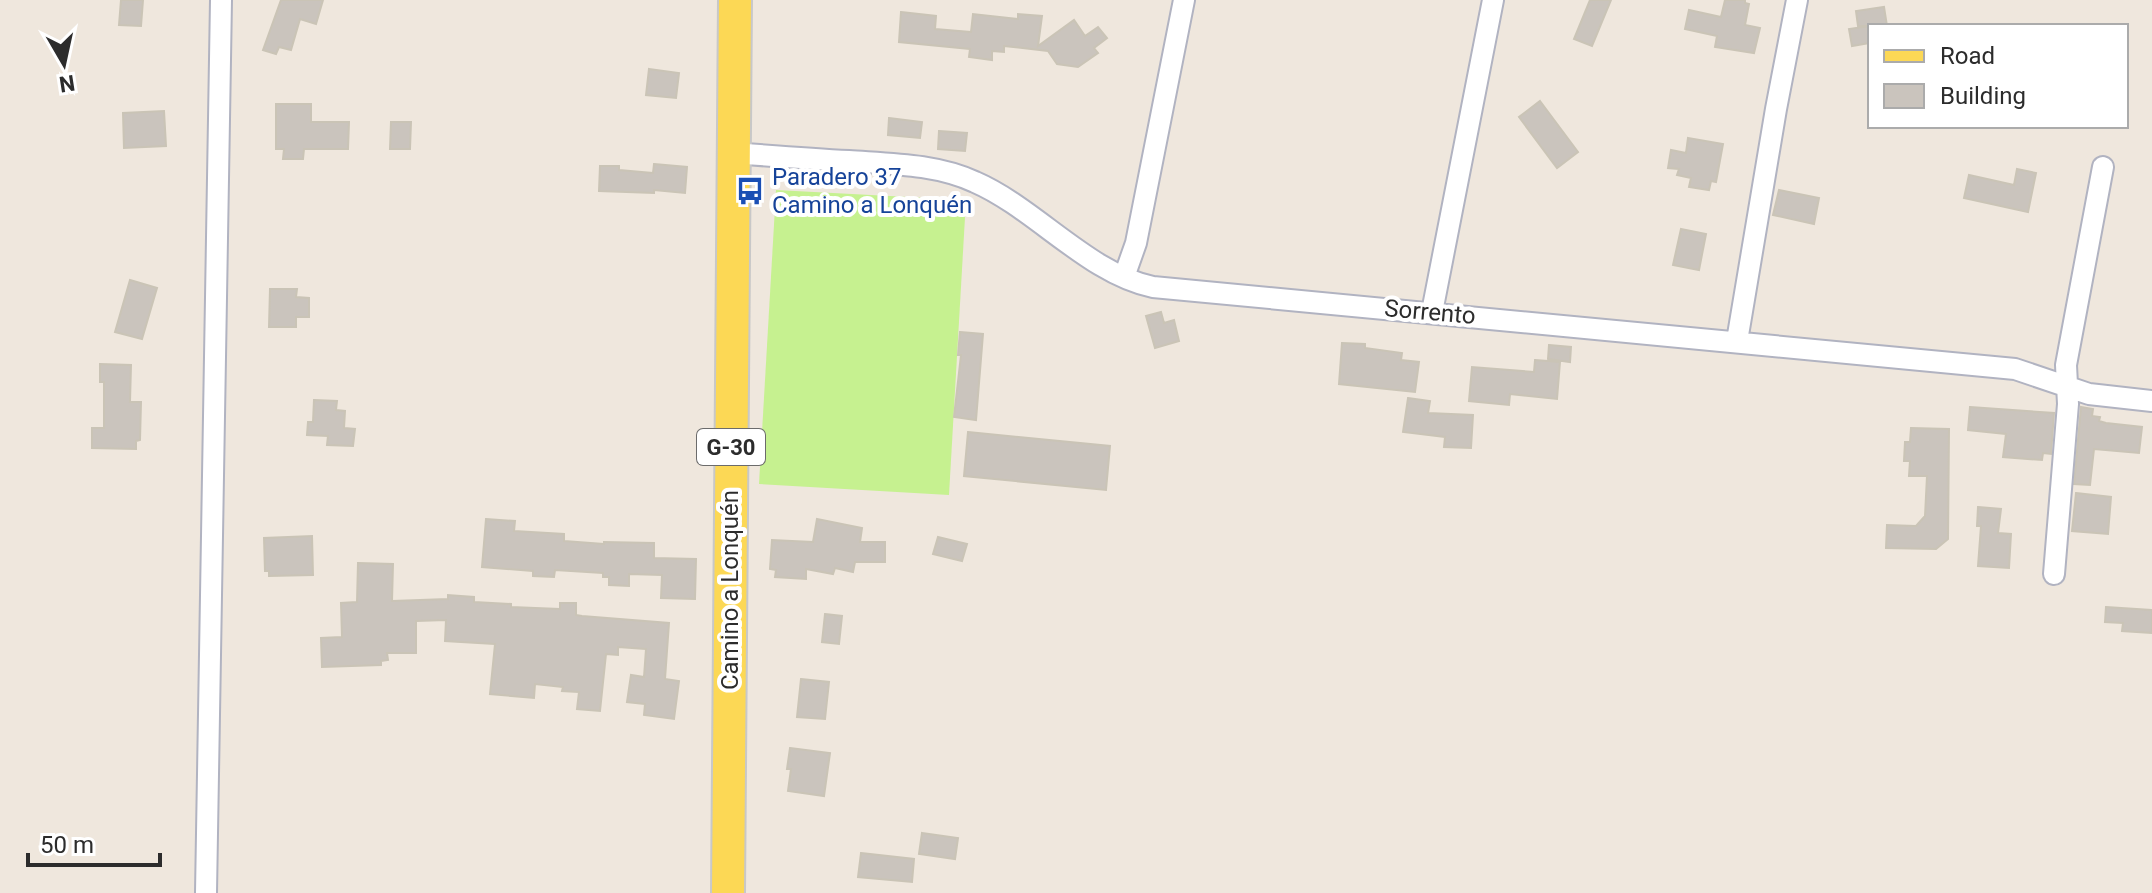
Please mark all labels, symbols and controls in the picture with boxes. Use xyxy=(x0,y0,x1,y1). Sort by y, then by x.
north arrow xyxy=(24,24,104,104)
legend xyxy=(1868,24,2128,128)
text: Road xyxy=(1940,42,1995,70)
text: N xyxy=(57,70,77,97)
text: Building xyxy=(1940,82,2026,110)
place label: Paradero 37 Camino a Lonquén xyxy=(772,163,972,219)
bus stop icon: Paradero 37 Camino a Lonquén xyxy=(735,176,765,206)
street label: Sorrento xyxy=(1383,294,1477,330)
road number: G-30 xyxy=(697,429,765,465)
street label: Camino a Lonquén xyxy=(716,490,744,690)
scale bar xyxy=(28,817,160,867)
text: 50 m xyxy=(40,831,94,859)

